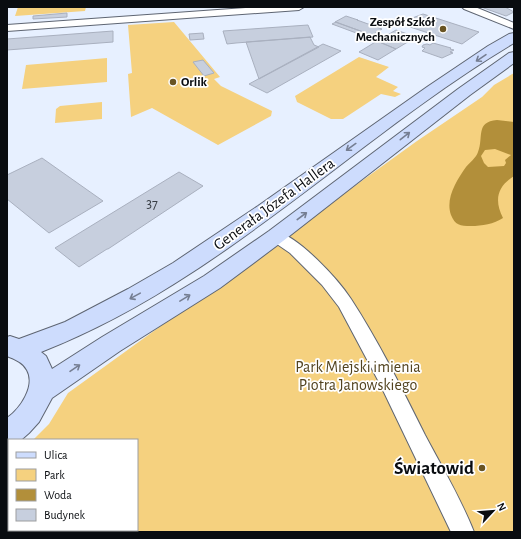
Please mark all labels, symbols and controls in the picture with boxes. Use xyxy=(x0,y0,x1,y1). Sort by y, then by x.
place label: Zespół Szkół Mechanicznych xyxy=(356,16,435,44)
marker: Zespół Szkół Mechanicznych xyxy=(438,24,448,34)
one-way arrow xyxy=(476,54,487,62)
place label: Orlik xyxy=(181,76,208,89)
marker: Orlik xyxy=(168,77,178,87)
one-way arrow xyxy=(400,132,411,141)
one-way arrow xyxy=(346,143,357,152)
street label: Generała Józefa Hallera xyxy=(211,155,337,253)
house number: 37 xyxy=(146,197,158,211)
one-way arrow xyxy=(297,211,308,220)
one-way arrow xyxy=(129,293,141,300)
one-way arrow xyxy=(179,294,191,302)
park label: Park Miejski imienia Piotra Janowskiego xyxy=(295,359,421,393)
one-way arrow xyxy=(69,364,80,372)
legend xyxy=(8,439,138,531)
text: Ulica xyxy=(44,449,68,461)
place label: Światowid xyxy=(394,457,474,478)
marker: Światowid xyxy=(477,463,487,473)
text: Park xyxy=(44,469,65,481)
text: Woda xyxy=(44,489,72,501)
north arrow xyxy=(473,491,513,531)
text: N xyxy=(495,501,508,513)
text: Budynek xyxy=(44,509,86,522)

